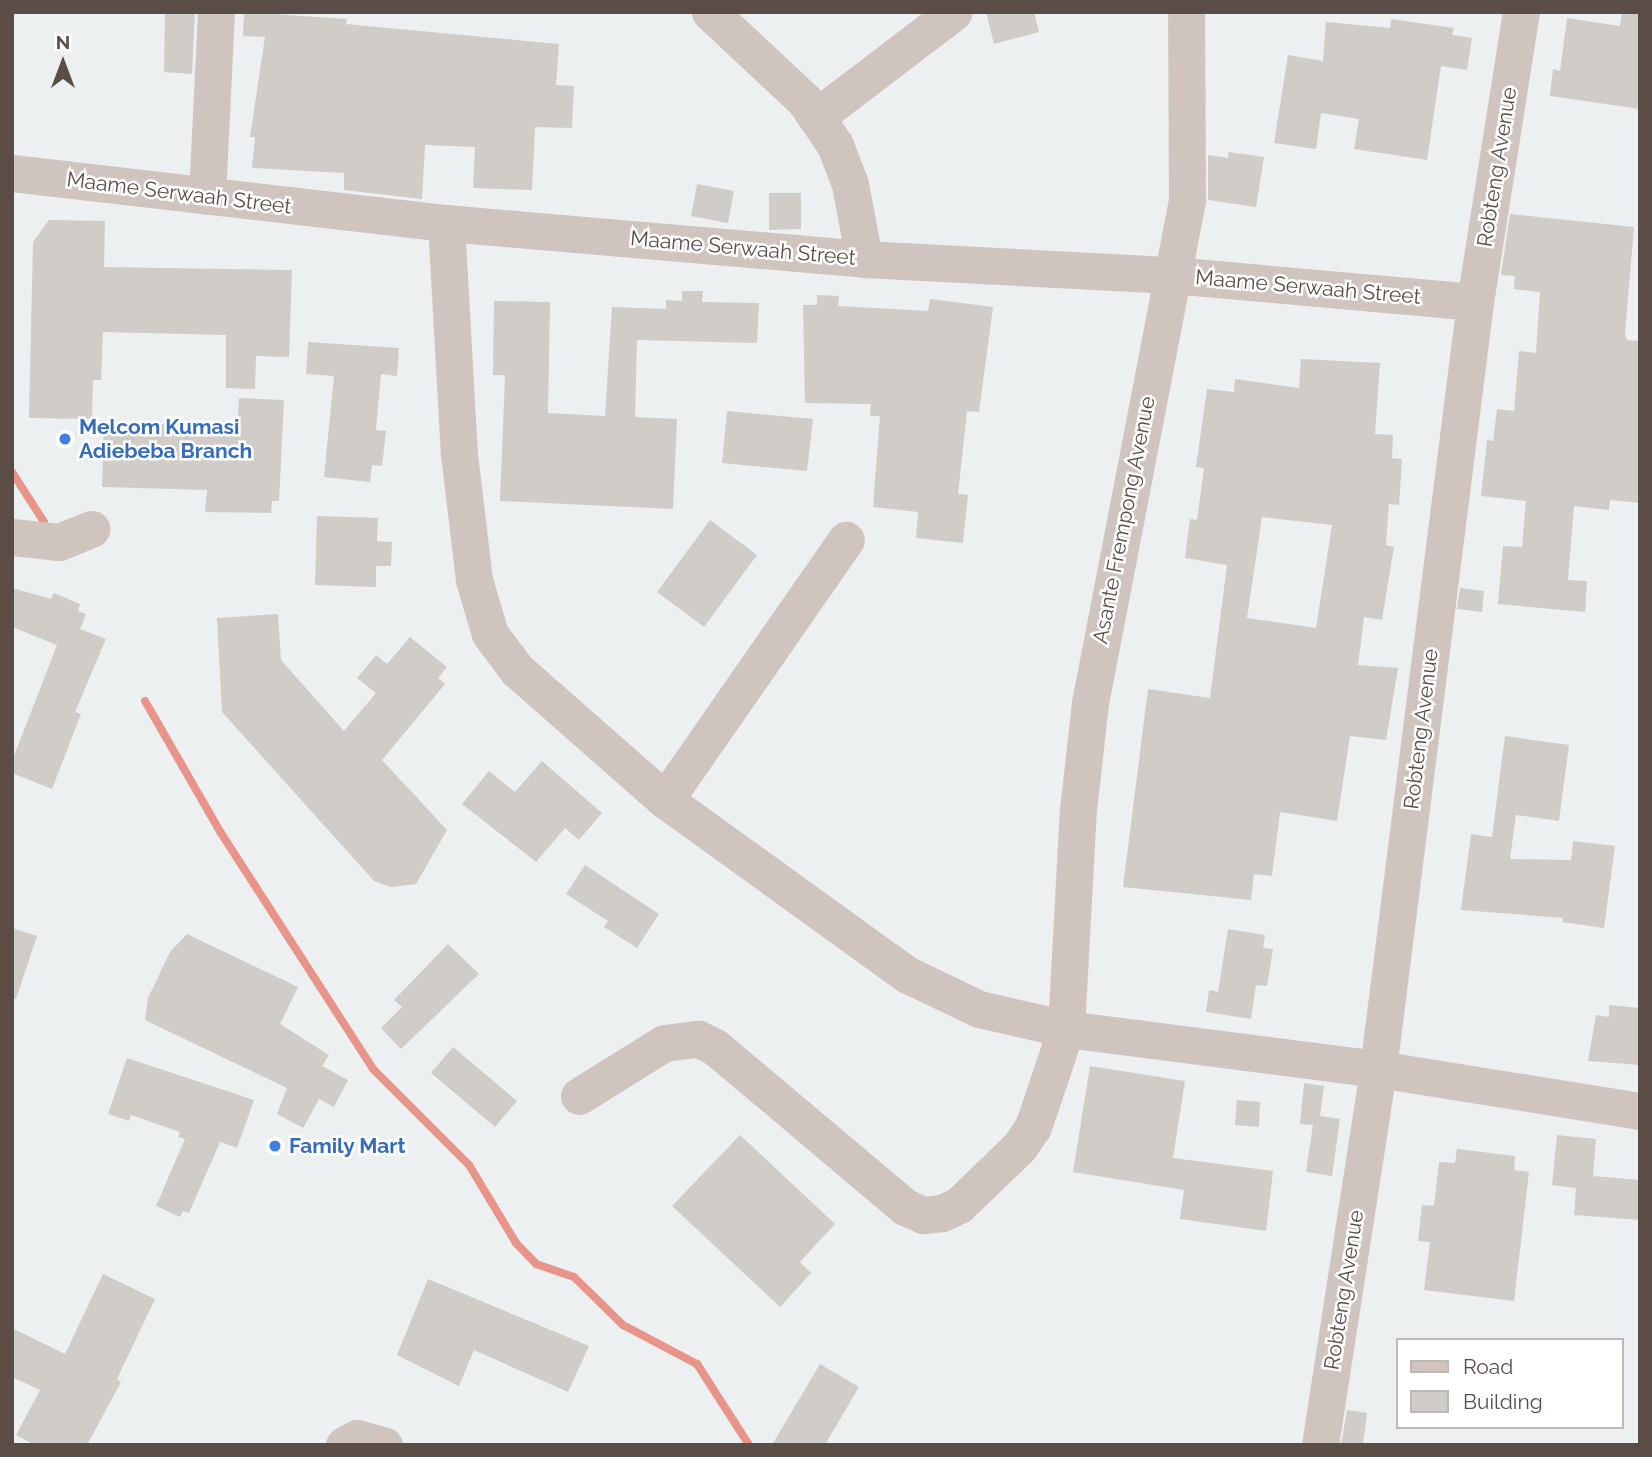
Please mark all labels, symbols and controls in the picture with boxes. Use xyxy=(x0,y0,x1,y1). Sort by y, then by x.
north arrow xyxy=(28,28,98,98)
text: N xyxy=(56,31,70,53)
street label: Robteng Avenue xyxy=(1472,85,1522,249)
street label: Maame Serwaah Street xyxy=(65,167,293,219)
street label: Maame Serwaah Street xyxy=(629,226,857,270)
street label: Maame Serwaah Street xyxy=(1194,265,1422,309)
street label: Asante Frempong Avenue xyxy=(1088,394,1160,646)
place label: Melcom Kumasi Adiebeba Branch xyxy=(79,414,252,464)
marker: Melcom Kumasi Adiebeba Branch xyxy=(57,431,73,447)
street label: Robteng Avenue xyxy=(1399,647,1443,811)
place label: Family Mart xyxy=(289,1133,406,1159)
marker: Family Mart xyxy=(267,1138,283,1154)
street label: Robteng Avenue xyxy=(1319,1208,1369,1372)
legend xyxy=(1396,1338,1624,1429)
text: Road xyxy=(1463,1354,1513,1379)
text: Building xyxy=(1463,1389,1543,1414)

